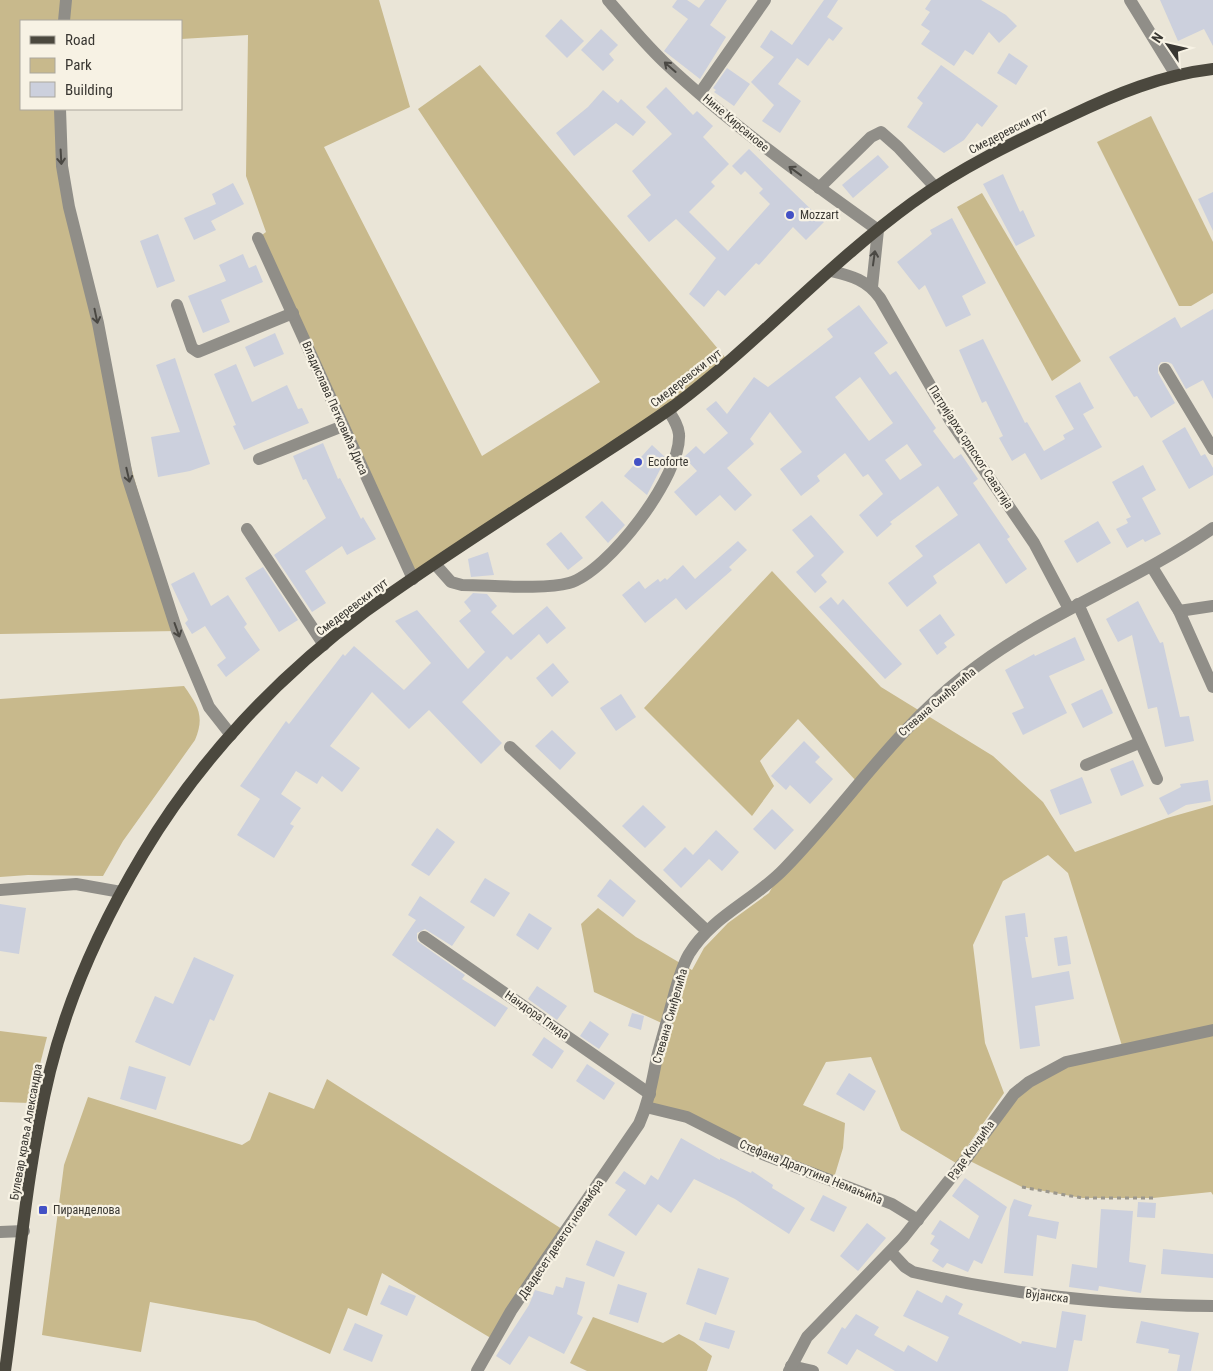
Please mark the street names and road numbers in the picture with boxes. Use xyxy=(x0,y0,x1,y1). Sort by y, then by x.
street label: Нине Кирсанове xyxy=(700,91,772,155)
street label: Смедеревски пут xyxy=(966,105,1050,157)
street label: Владислава Петковића Диса xyxy=(299,339,371,477)
street label: Смедеревски пут xyxy=(648,346,724,410)
street label: Патријарха српског Саватија xyxy=(926,383,1016,511)
street label: Смедеревски пут xyxy=(313,575,391,639)
street label: Стевана Синђелића xyxy=(895,664,979,739)
street label: Стевана Синђелића xyxy=(650,967,690,1065)
street label: Нандора Глида xyxy=(502,988,572,1042)
street label: Булевар краља Александра xyxy=(7,1062,45,1201)
street label: Раде Кондића xyxy=(945,1117,997,1182)
street label: Стефана Драгутина Немањића xyxy=(737,1137,885,1207)
street label: Двадесет деветог новембра xyxy=(516,1176,606,1302)
street label: Вујанска xyxy=(1025,1286,1070,1306)

